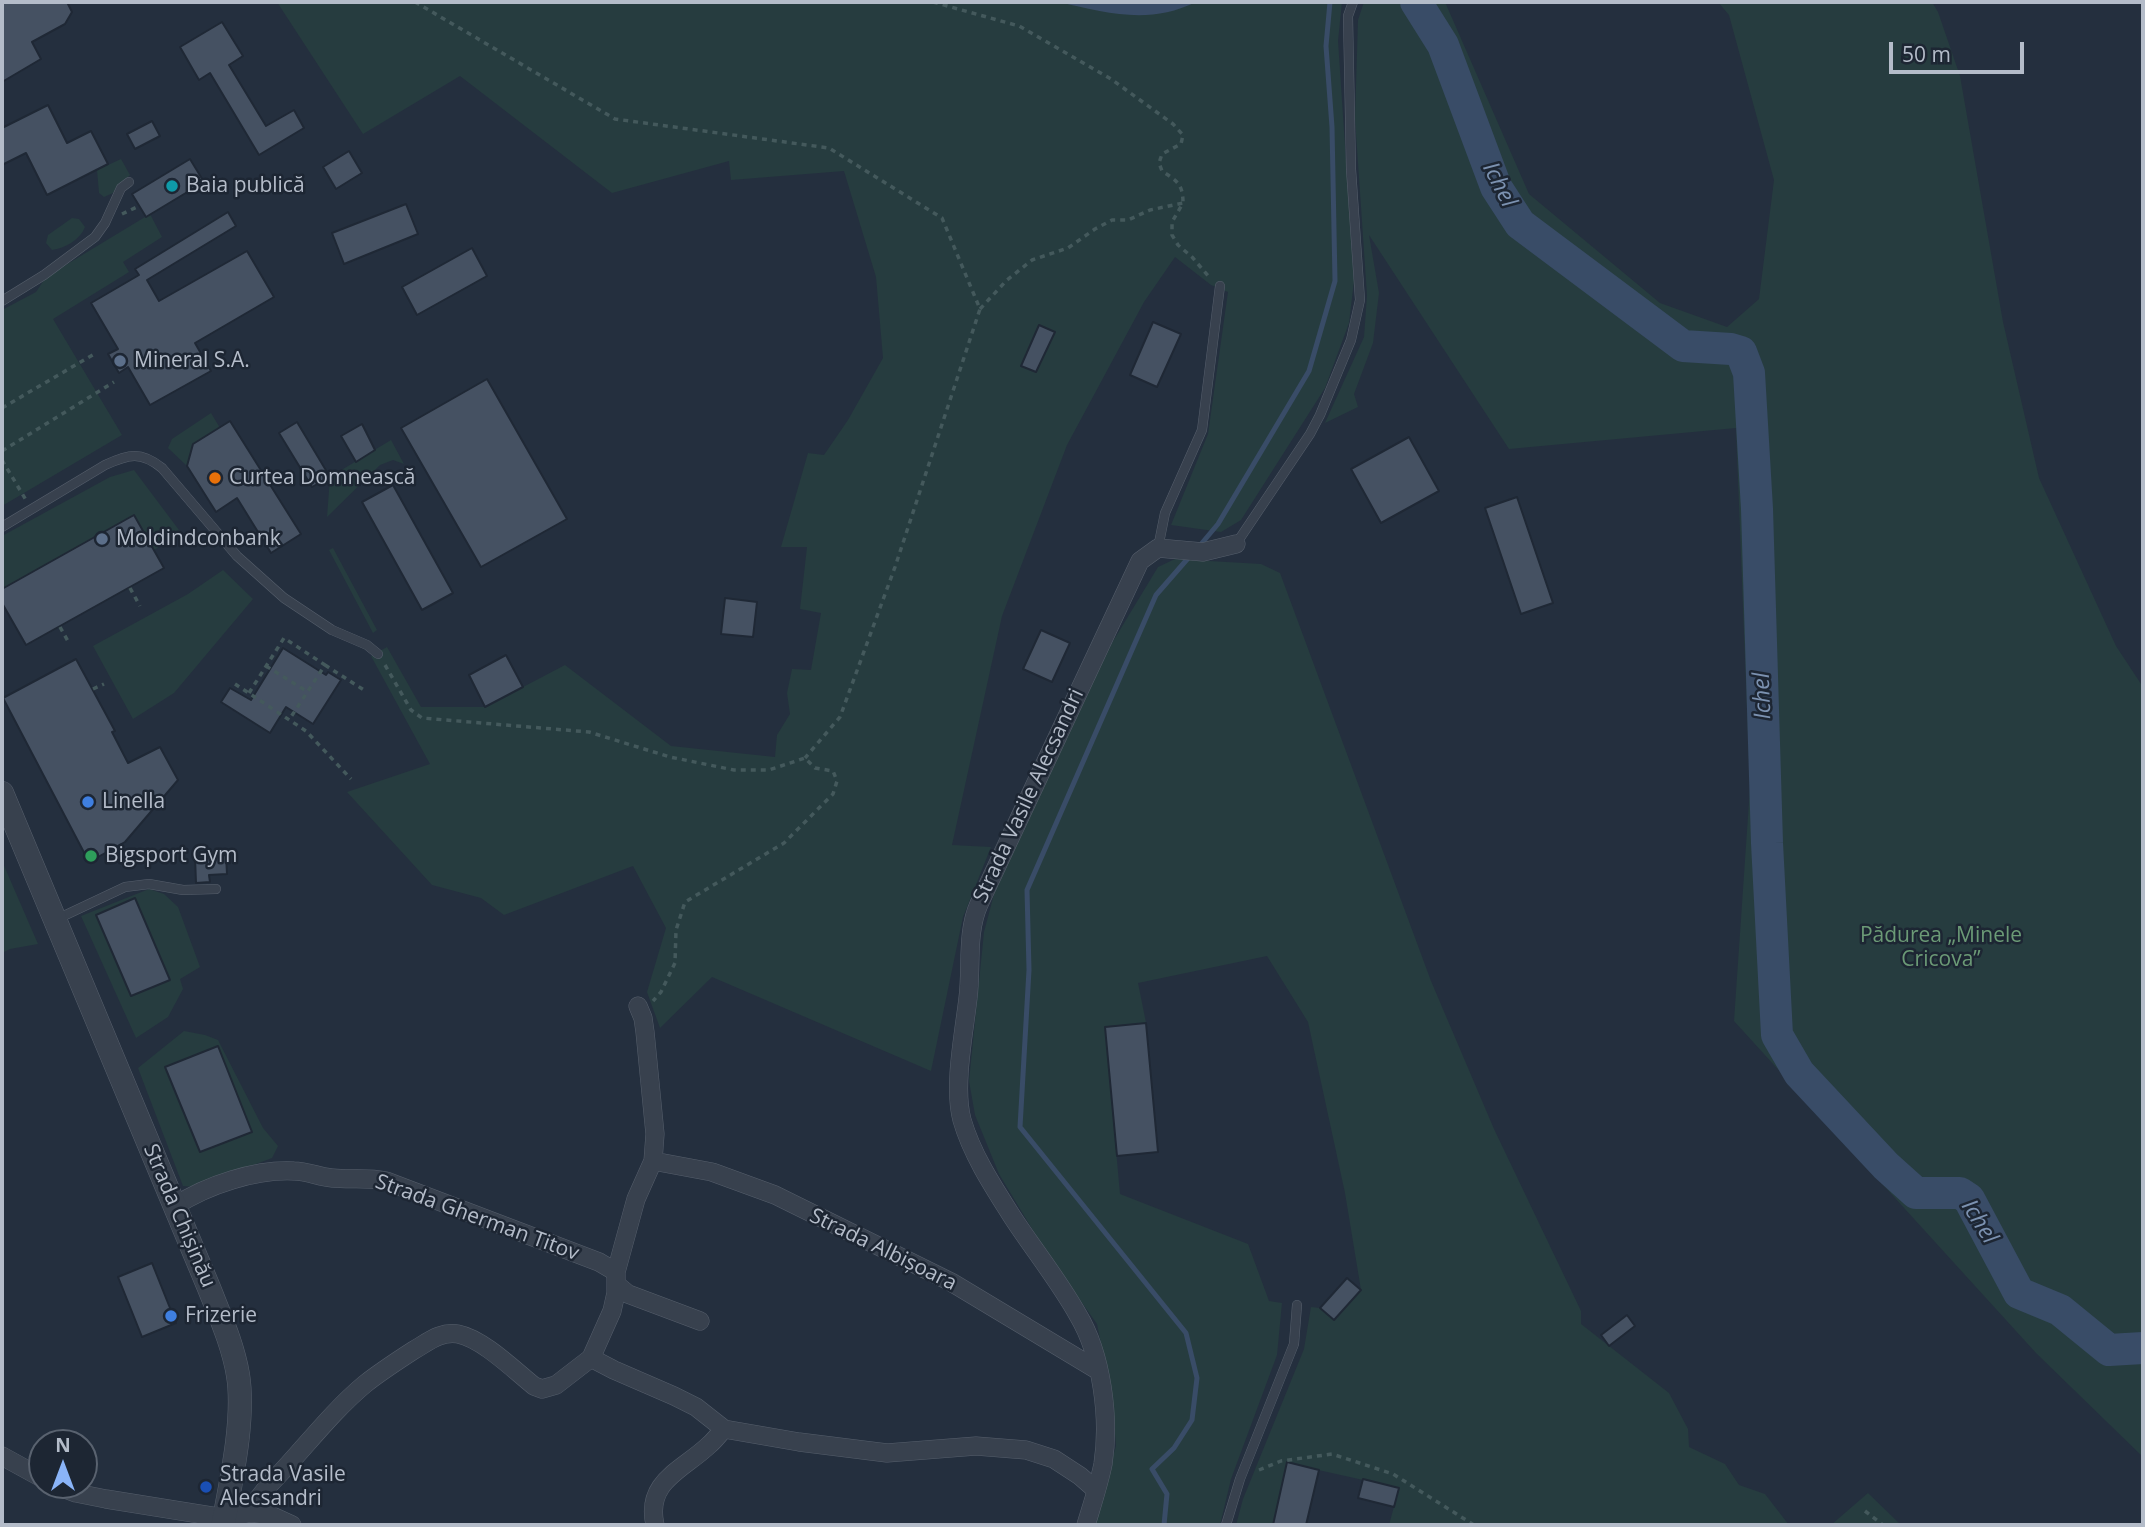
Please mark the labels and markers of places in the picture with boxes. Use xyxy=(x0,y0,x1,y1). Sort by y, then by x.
place label: Baia publică xyxy=(186,173,305,199)
marker: Baia publică xyxy=(164,178,180,194)
place label: Mineral S.A. xyxy=(134,348,250,374)
marker: Mineral S.A. xyxy=(112,353,128,369)
place label: Curtea Domnească xyxy=(229,465,415,491)
marker: Curtea Domnească xyxy=(207,470,223,486)
place label: Moldindconbank xyxy=(116,526,281,552)
marker: Moldindconbank xyxy=(94,531,110,547)
place label: Linella xyxy=(102,789,165,815)
marker: Linella xyxy=(80,794,96,810)
place label: Bigsport Gym xyxy=(105,843,238,869)
marker: Bigsport Gym xyxy=(83,848,99,864)
place label: Frizerie xyxy=(185,1303,257,1329)
marker: Frizerie xyxy=(163,1308,179,1324)
place label: Strada Vasile Alecsandri xyxy=(220,1462,346,1512)
marker: Strada Vasile Alecsandri xyxy=(198,1479,214,1495)

